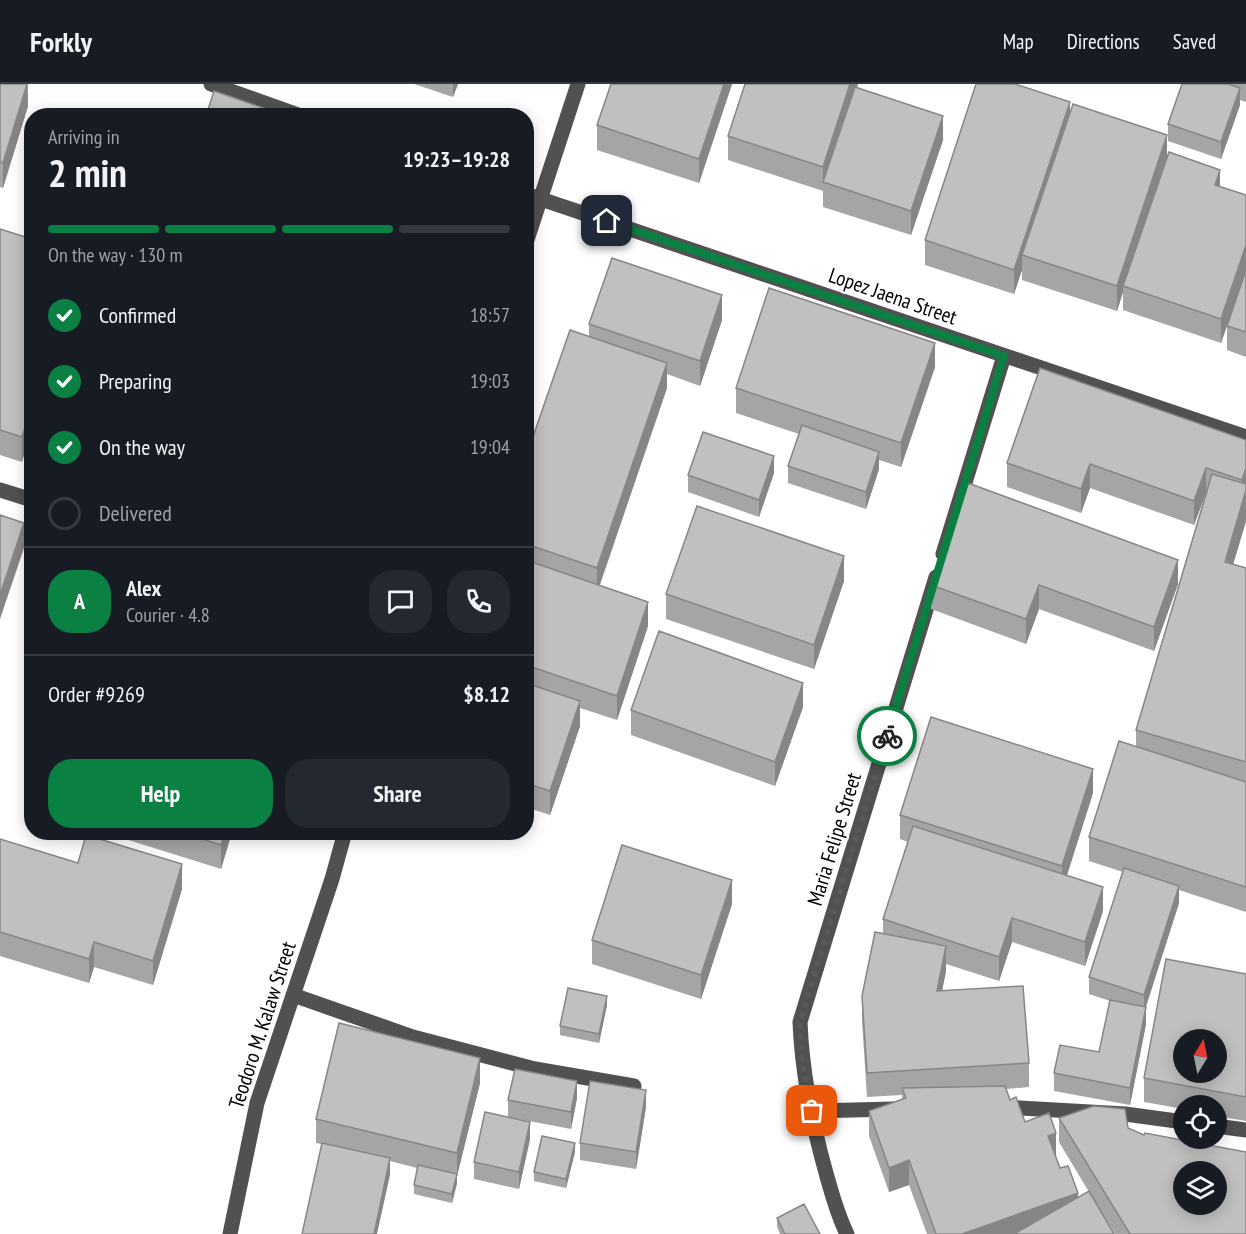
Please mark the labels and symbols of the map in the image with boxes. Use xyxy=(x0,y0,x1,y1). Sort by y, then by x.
pin xyxy=(581,195,632,246)
street label: Lopez Jaena Street xyxy=(825,261,961,331)
courier xyxy=(857,706,917,766)
street label: Maria Felipe Street xyxy=(801,769,867,909)
street label: Teodoro M. Kalaw Street xyxy=(222,938,302,1112)
north arrow xyxy=(1173,1029,1227,1083)
pin xyxy=(786,1085,837,1136)

